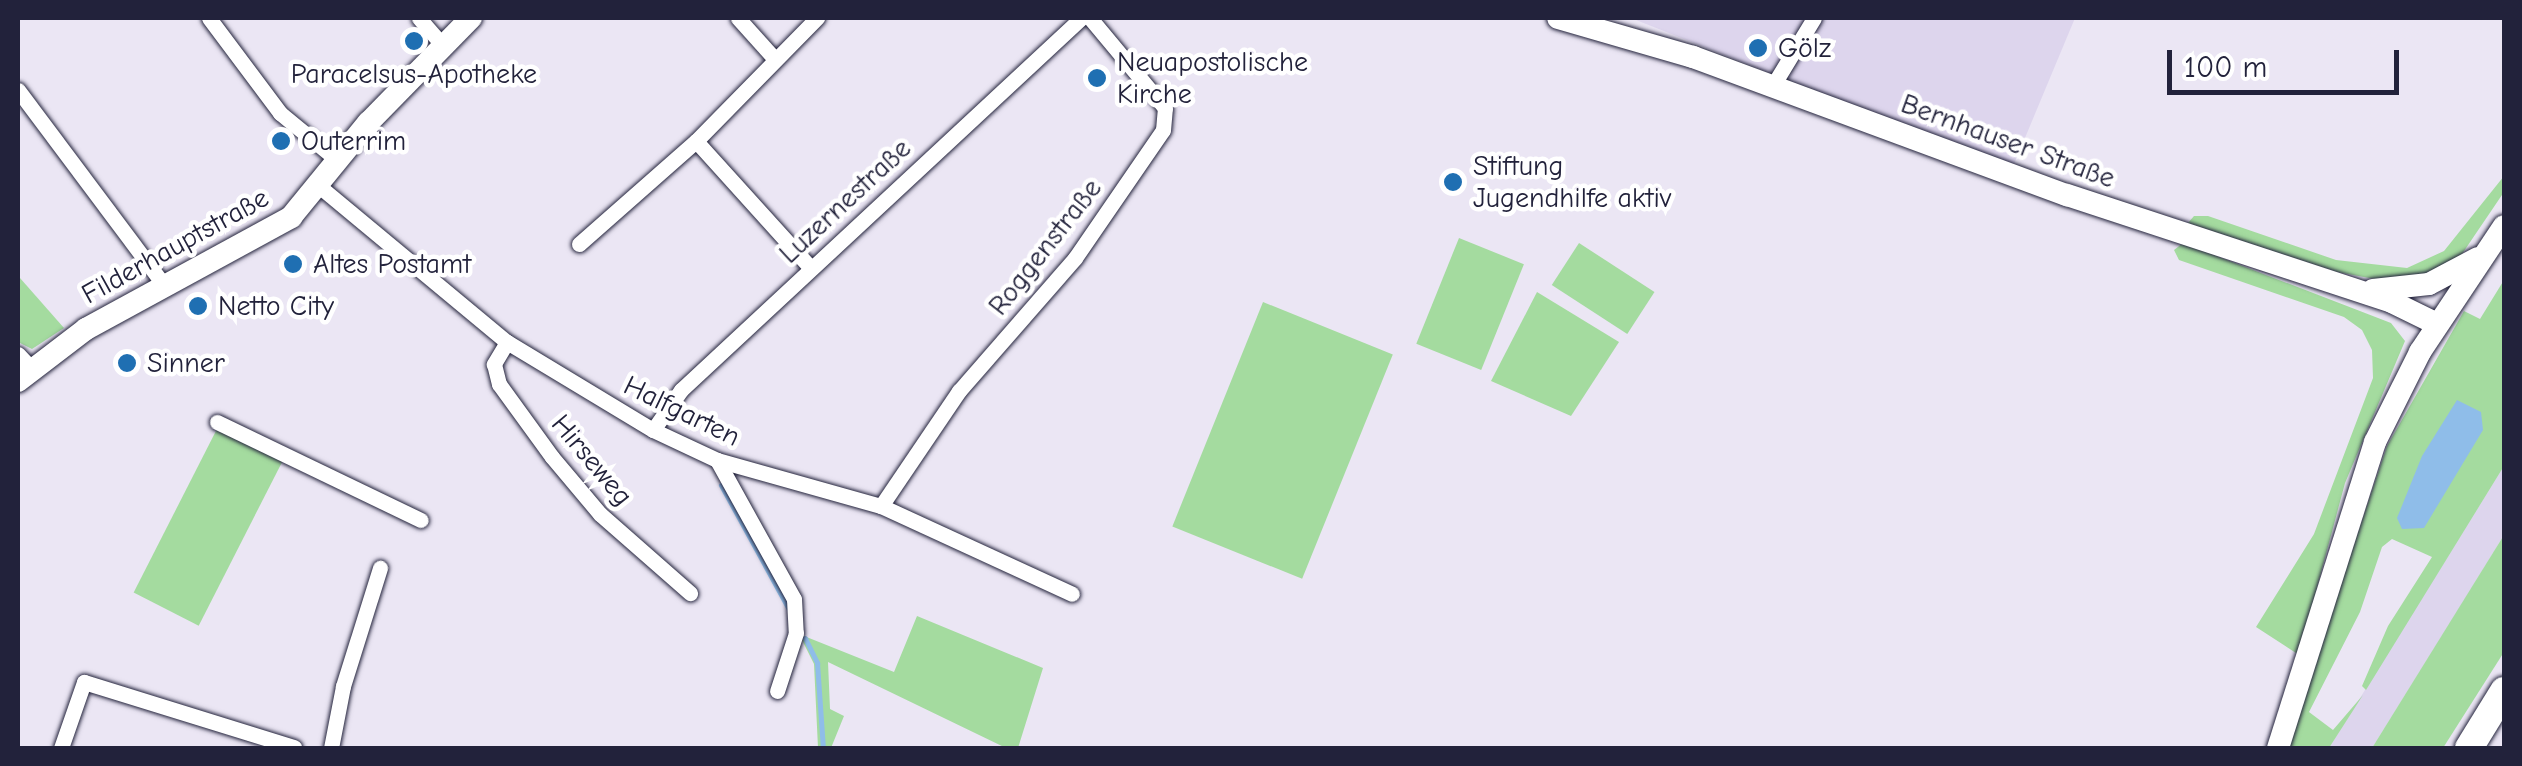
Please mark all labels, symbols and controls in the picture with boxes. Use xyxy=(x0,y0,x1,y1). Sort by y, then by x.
marker: Paracelsus-Apotheke xyxy=(403,30,425,52)
scale bar xyxy=(2172,30,2404,92)
place label: Gölz xyxy=(1778,31,1831,65)
marker: Gölz xyxy=(1747,37,1769,59)
place label: Neuapostolische Kirche xyxy=(1117,45,1308,111)
text: 100 m xyxy=(2184,50,2267,85)
place label: Paracelsus-Apotheke xyxy=(291,57,537,91)
marker: Neuapostolische Kirche xyxy=(1086,67,1108,89)
street label: Bernhauser Straße xyxy=(1897,87,2119,195)
place label: Outerrim xyxy=(301,124,406,158)
marker: Outerrim xyxy=(270,130,292,152)
street label: Luzernestraße xyxy=(772,132,918,270)
place label: Stiftung Jugendhilfe aktiv xyxy=(1473,149,1672,215)
marker: Stiftung Jugendhilfe aktiv xyxy=(1442,171,1464,193)
street label: Roggenstraße xyxy=(981,172,1109,322)
street label: Filderhauptstraße xyxy=(76,181,274,311)
place label: Altes Postamt xyxy=(313,247,471,281)
marker: Altes Postamt xyxy=(282,253,304,275)
place label: Netto City xyxy=(218,289,334,323)
marker: Netto City xyxy=(187,295,209,317)
place label: Sinner xyxy=(147,346,225,380)
marker: Sinner xyxy=(116,352,138,374)
street label: Halfgarten xyxy=(618,368,746,454)
street label: Hirseweg xyxy=(544,408,640,512)

